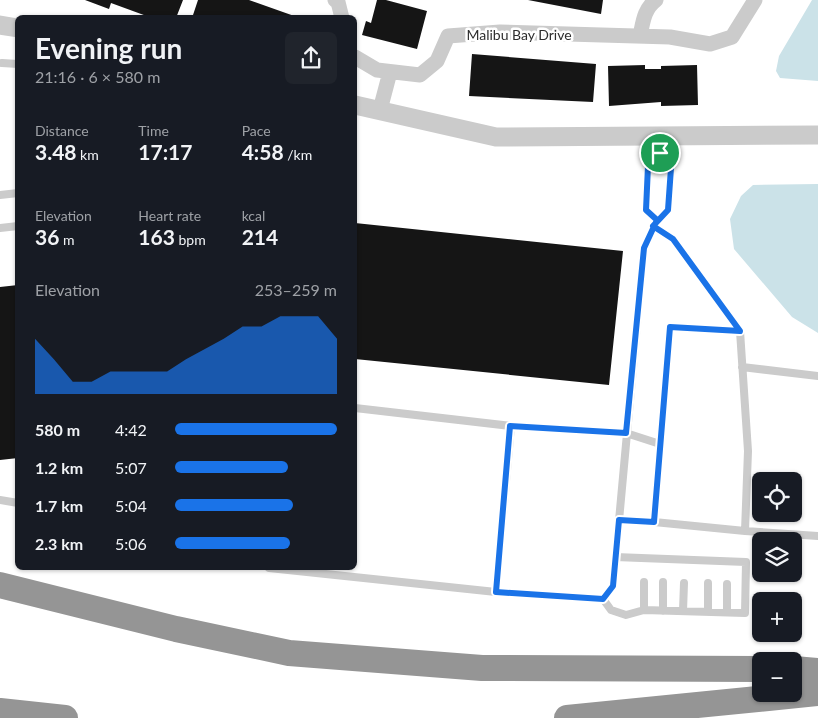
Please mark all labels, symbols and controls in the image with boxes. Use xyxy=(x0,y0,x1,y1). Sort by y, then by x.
street label: Malibu Bay Drive xyxy=(466,26,572,43)
text: Evening run xyxy=(35,31,182,65)
button: share xyxy=(285,32,337,84)
text: 21:16 · 6 × 580 m xyxy=(35,67,160,86)
text: Distance xyxy=(35,122,89,139)
text: Time xyxy=(138,122,169,139)
text: Pace xyxy=(242,122,271,139)
pin xyxy=(639,132,681,174)
text: 3.48 xyxy=(35,139,77,164)
text: 17:17 xyxy=(138,139,192,164)
text: 4:58 xyxy=(242,139,284,164)
icon: arrive xyxy=(646,139,674,167)
text: km xyxy=(77,146,99,163)
text: /km xyxy=(284,146,312,163)
text: Elevation xyxy=(35,207,92,224)
text: Heart rate xyxy=(138,207,201,224)
text: kcal xyxy=(242,207,265,224)
text: 36 xyxy=(35,224,59,249)
text: 163 xyxy=(138,224,175,249)
text: 214 xyxy=(242,224,278,249)
text: m xyxy=(59,231,74,248)
text: bpm xyxy=(175,231,206,248)
text: Elevation xyxy=(35,280,100,299)
text: 253–259 m xyxy=(255,280,337,299)
text: 580 m xyxy=(35,420,80,439)
text: 4:42 xyxy=(115,420,147,439)
text: 1.2 km xyxy=(35,458,83,477)
text: 5:07 xyxy=(115,458,147,477)
map controls xyxy=(752,472,802,702)
button: locate xyxy=(752,472,802,522)
text: 1.7 km xyxy=(35,496,83,515)
text: 5:04 xyxy=(115,496,147,515)
button: layers xyxy=(752,532,802,582)
text: 2.3 km xyxy=(35,534,83,553)
text: 5:06 xyxy=(115,534,147,553)
button: + xyxy=(752,592,802,642)
button: − xyxy=(752,652,802,702)

